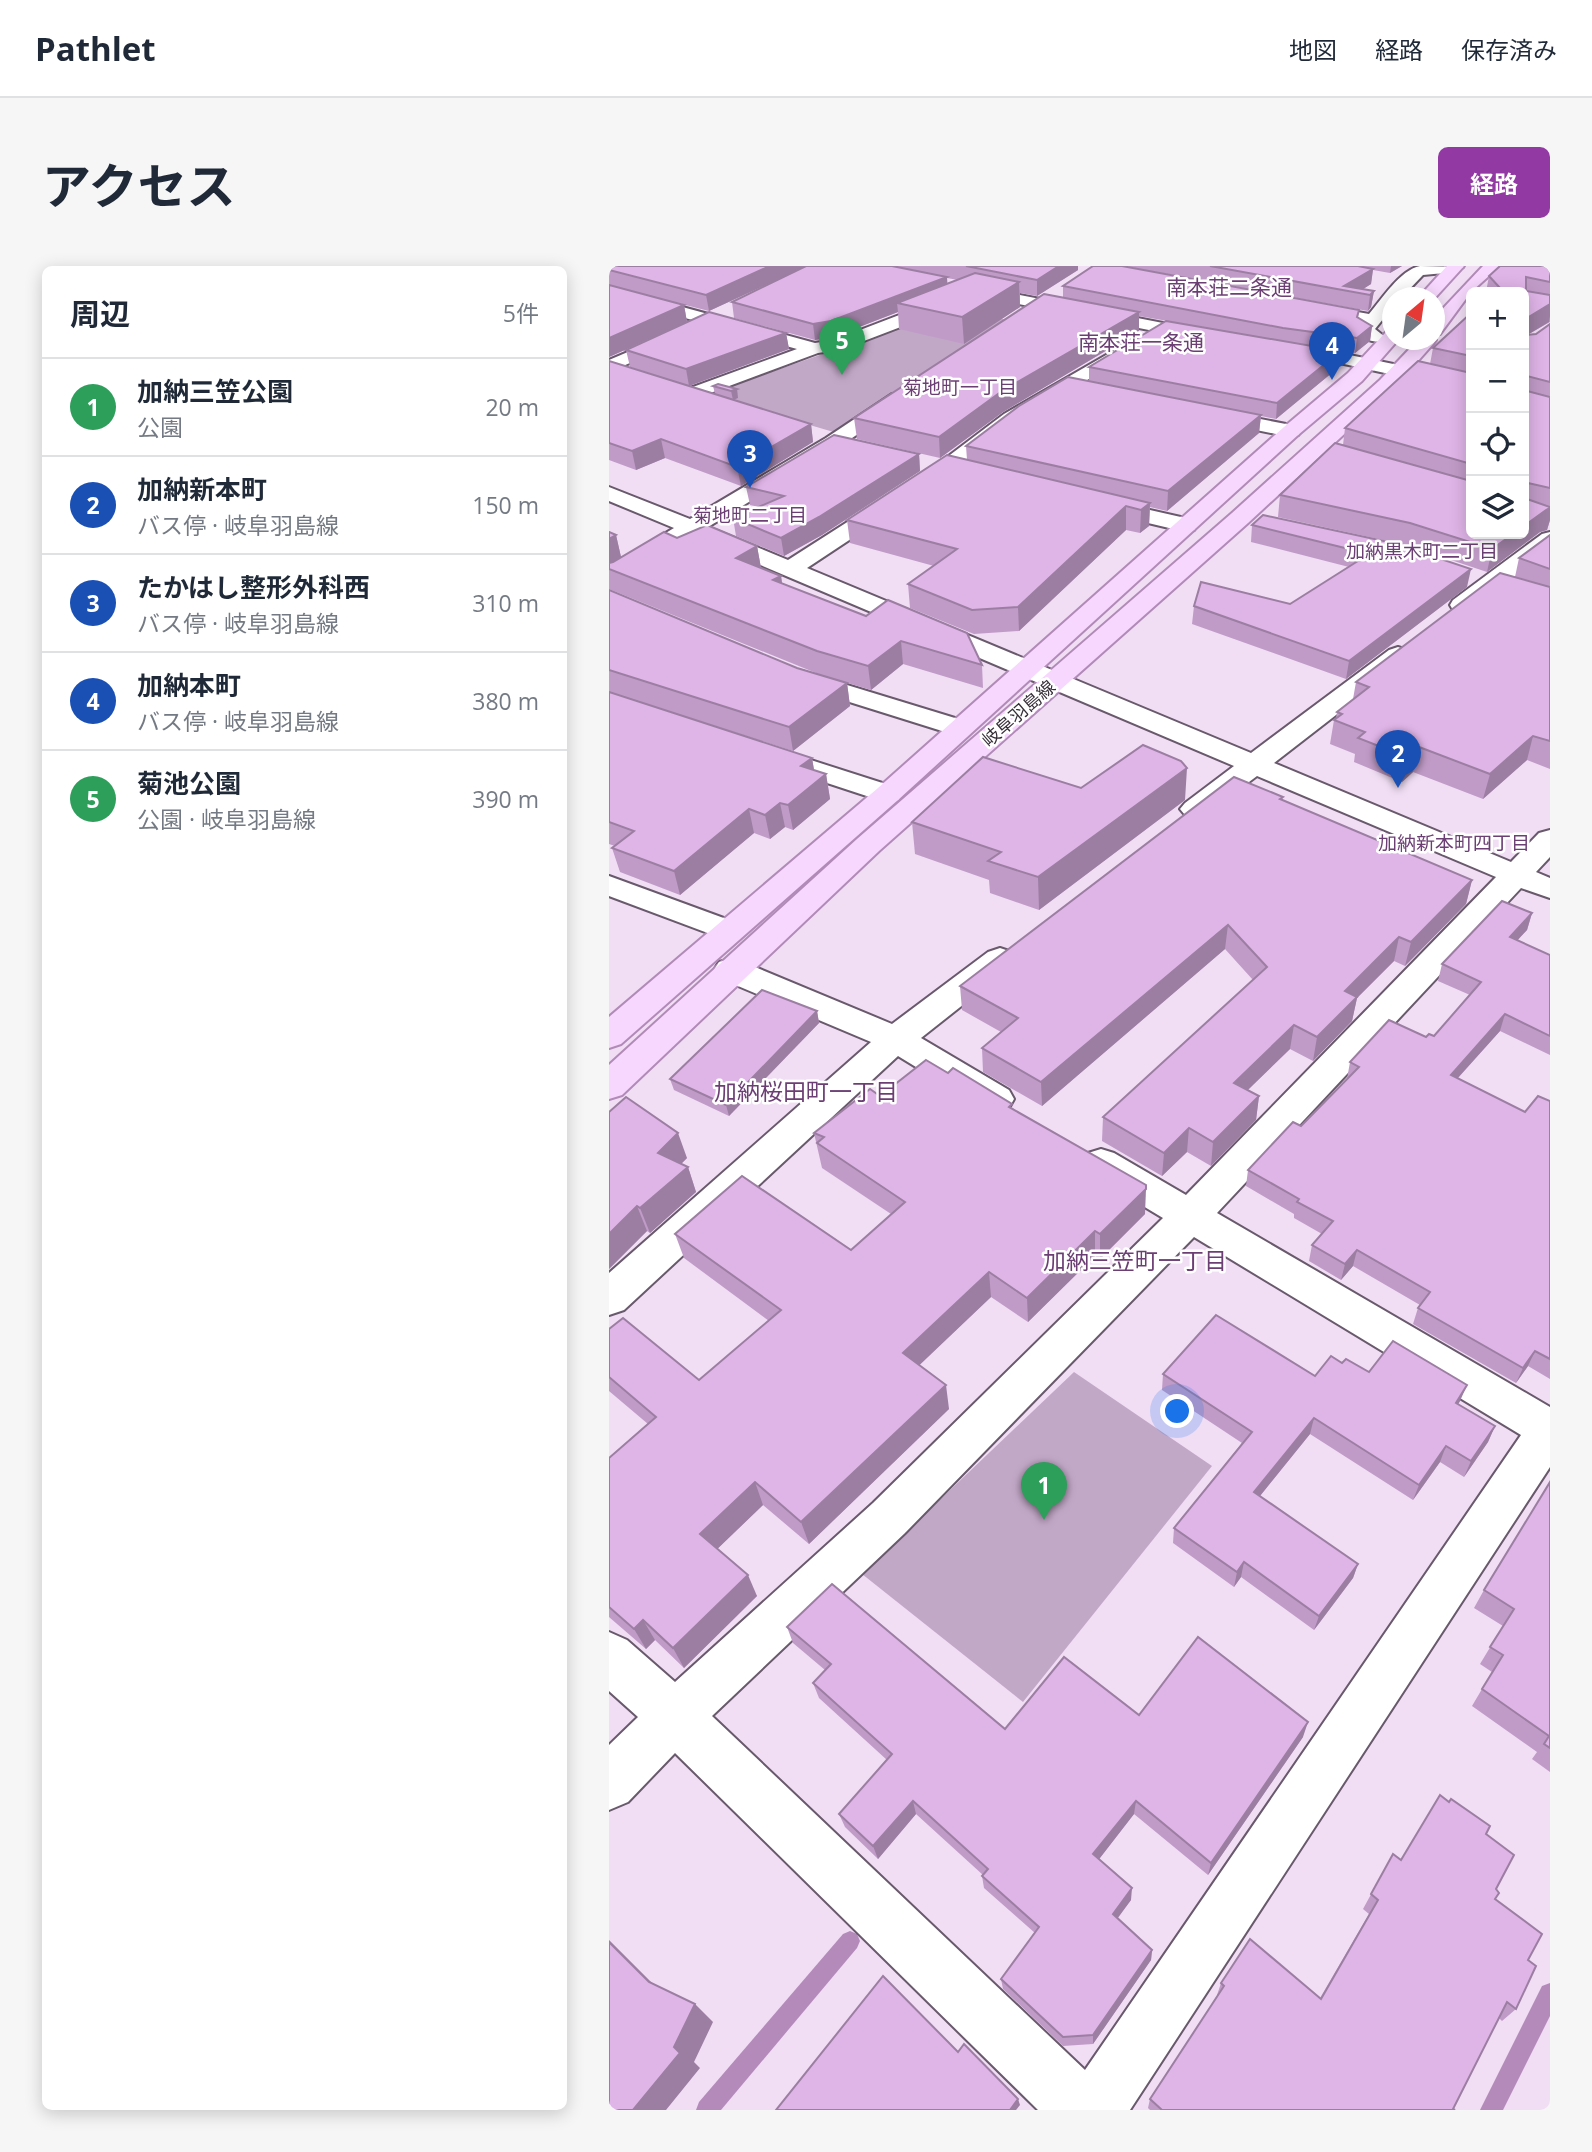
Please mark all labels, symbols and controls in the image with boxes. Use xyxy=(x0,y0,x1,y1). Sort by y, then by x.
text: Pathlet xyxy=(35,26,156,71)
text: 地図 xyxy=(1289,33,1337,66)
text: 経路 xyxy=(1375,33,1423,66)
text: 保存済み xyxy=(1461,33,1557,66)
button: 経路 xyxy=(1438,147,1550,218)
text: アクセス xyxy=(42,152,236,218)
district label: 南本荘二条通 xyxy=(1166,273,1292,301)
north arrow xyxy=(1382,287,1445,350)
map controls xyxy=(1466,287,1529,539)
button: + xyxy=(1466,287,1529,350)
text: 周辺 xyxy=(70,293,130,334)
text: 5件 xyxy=(503,297,539,329)
pin: 5 xyxy=(819,317,865,375)
pin: 4 xyxy=(1309,322,1355,380)
district label: 南本荘一条通 xyxy=(1078,328,1204,356)
button: − xyxy=(1466,350,1529,413)
text: 加納三笠公園 xyxy=(137,373,293,409)
district label: 菊地町一丁目 xyxy=(903,374,1017,400)
text: 1 xyxy=(86,391,100,423)
text: 20 m xyxy=(485,391,539,423)
text: 公園 xyxy=(137,411,183,443)
button: locate xyxy=(1466,413,1529,476)
pin: 3 xyxy=(727,430,773,488)
text: 加納新本町 xyxy=(137,471,267,507)
button: layers xyxy=(1466,476,1529,539)
text: 2 xyxy=(86,489,100,521)
text: 150 m xyxy=(472,489,539,521)
district label: 菊地町二丁目 xyxy=(693,502,807,528)
text: バス停 · 岐阜羽島線 xyxy=(137,509,339,541)
district label: 加納黒木町二丁目 xyxy=(1346,538,1498,564)
text: たかはし整形外科西 xyxy=(137,569,370,605)
text: 3 xyxy=(86,587,100,619)
text: 310 m xyxy=(472,587,539,619)
text: バス停 · 岐阜羽島線 xyxy=(137,607,339,639)
text: 加納本町 xyxy=(137,667,241,703)
street label: 岐阜羽島線 xyxy=(976,674,1060,752)
text: 4 xyxy=(86,685,100,717)
text: 380 m xyxy=(472,685,539,717)
text: バス停 · 岐阜羽島線 xyxy=(137,705,339,737)
pin: 2 xyxy=(1375,730,1421,788)
text: 菊池公園 xyxy=(137,765,241,801)
text: 5 xyxy=(86,783,100,815)
text: 390 m xyxy=(472,783,539,815)
text: 公園 · 岐阜羽島線 xyxy=(137,803,316,835)
district label: 加納新本町四丁目 xyxy=(1378,830,1530,856)
district label: 加納桜田町一丁目 xyxy=(714,1075,898,1107)
district label: 加納三笠町一丁目 xyxy=(1043,1244,1227,1276)
your location xyxy=(1160,1394,1194,1428)
pin: 1 xyxy=(1021,1462,1067,1520)

